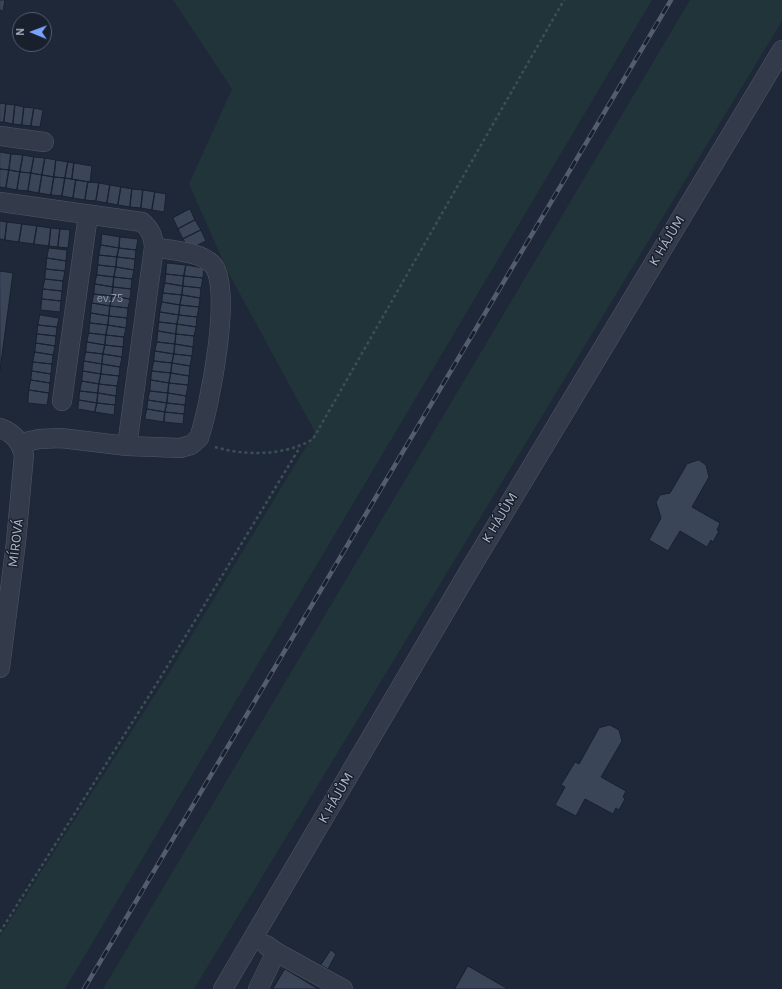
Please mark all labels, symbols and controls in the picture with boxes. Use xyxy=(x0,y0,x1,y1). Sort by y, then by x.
north arrow xyxy=(12,12,52,52)
text: N xyxy=(14,28,27,36)
street label: K HÁJŮM xyxy=(645,213,689,269)
house number: ev.75 xyxy=(97,292,123,306)
street label: K HÁJŮM xyxy=(478,490,522,546)
street label: MÍROVÁ xyxy=(5,518,27,568)
street label: K HÁJŮM xyxy=(315,770,357,826)

